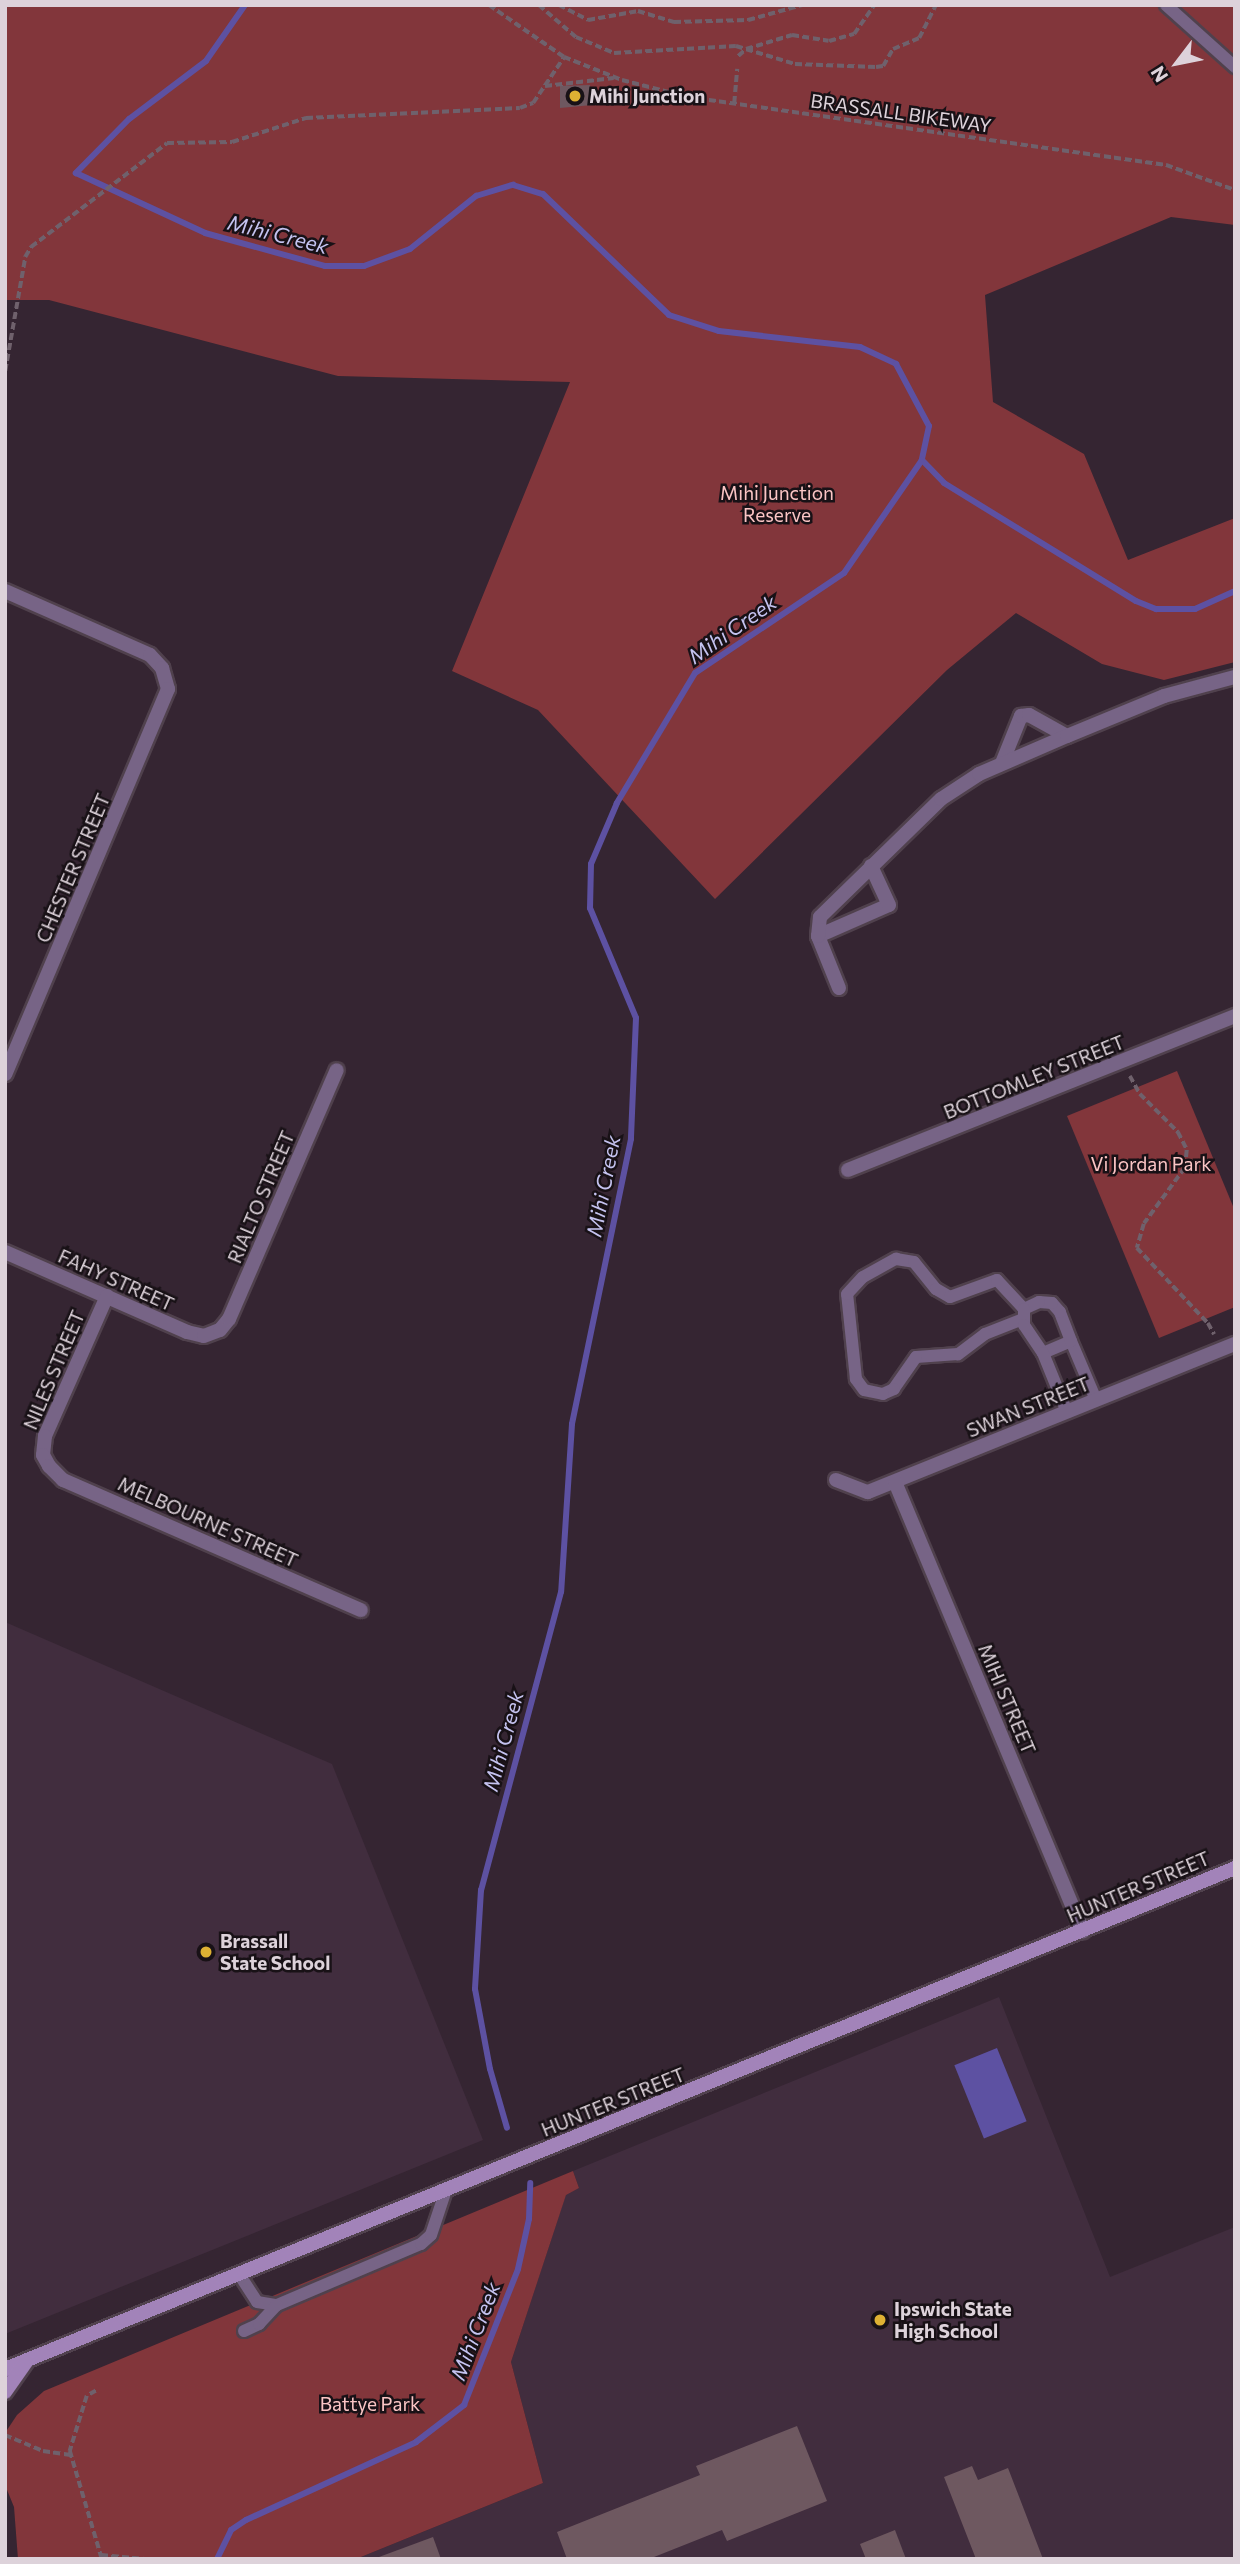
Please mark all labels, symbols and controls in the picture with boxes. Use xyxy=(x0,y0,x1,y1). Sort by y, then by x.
north arrow xyxy=(1142,28,1212,98)
text: N xyxy=(1145,62,1172,87)
place label: Mihi Junction xyxy=(589,85,705,107)
marker: Mihi Junction xyxy=(567,88,583,104)
street label: BRASSALL BIKEWAY xyxy=(809,89,993,137)
water label: Mihi Creek xyxy=(225,209,331,259)
park label: Mihi Junction Reserve xyxy=(720,482,834,526)
water label: Mihi Creek xyxy=(683,589,781,669)
street label: CHESTER STREET xyxy=(31,790,115,946)
street label: BOTTOMLEY STREET xyxy=(940,1030,1128,1124)
street label: RIALTO STREET xyxy=(223,1127,299,1267)
water label: Mihi Creek xyxy=(581,1133,625,1239)
park label: Vi Jordan Park xyxy=(1091,1153,1211,1175)
street label: FAHY STREET xyxy=(55,1244,177,1316)
street label: NILES STREET xyxy=(19,1307,89,1433)
street label: SWAN STREET xyxy=(963,1372,1093,1442)
street label: MELBOURNE STREET xyxy=(115,1472,301,1572)
street label: MIHI STREET xyxy=(974,1641,1040,1757)
water label: Mihi Creek xyxy=(478,1688,528,1794)
street label: HUNTER STREET xyxy=(1063,1847,1213,1927)
place label: Brassall State School xyxy=(220,1930,330,1974)
marker: Brassall State School xyxy=(198,1944,214,1960)
street label: HUNTER STREET xyxy=(538,2063,688,2141)
water label: Mihi Creek xyxy=(445,2278,505,2384)
place label: Ipswich State High School xyxy=(894,2298,1012,2342)
marker: Ipswich State High School xyxy=(872,2312,888,2328)
park label: Battye Park xyxy=(320,2393,420,2415)

